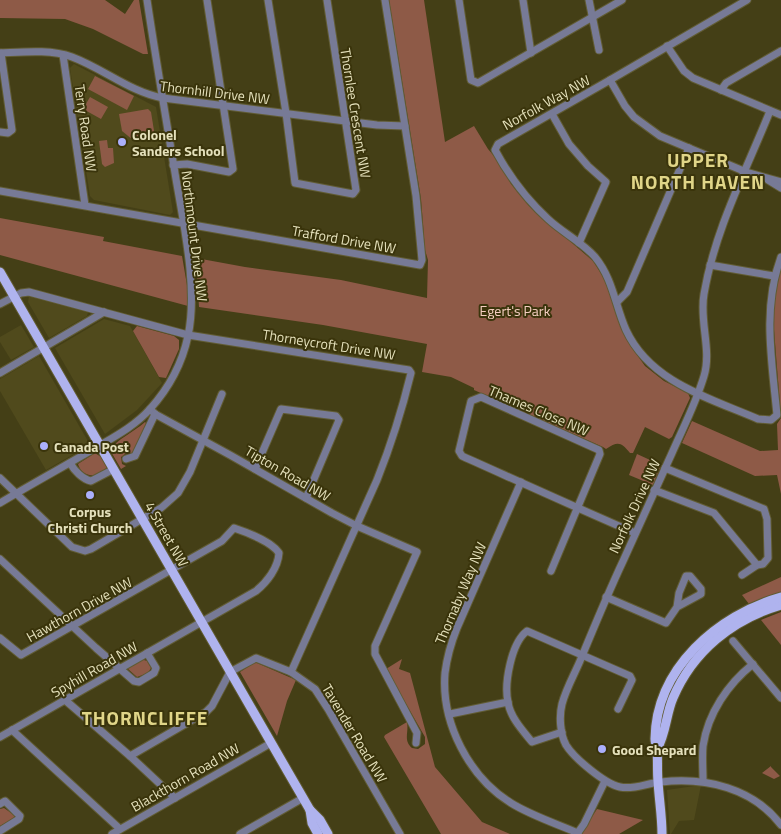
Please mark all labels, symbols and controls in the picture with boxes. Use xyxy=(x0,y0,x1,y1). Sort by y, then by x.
street label: Thornlee Crescent NW xyxy=(335,46,377,180)
street label: Norfolk Way NW xyxy=(498,69,594,135)
street label: Thornhill Drive NW xyxy=(159,75,271,109)
street label: Terry Road NW xyxy=(69,83,103,173)
place label: Colonel Sanders School xyxy=(132,124,225,161)
marker: Colonel Sanders School xyxy=(116,136,128,148)
district label: UPPER NORTH HAVEN xyxy=(631,145,765,196)
street label: Northmount Drive NW xyxy=(177,169,213,303)
street label: Trafford Drive NW xyxy=(290,220,398,258)
park label: Egert's Park xyxy=(480,300,551,321)
street label: Thorneycroft Drive NW xyxy=(261,323,397,365)
street label: Thames Close NW xyxy=(486,379,592,441)
place label: Canada Post xyxy=(54,436,129,457)
marker: Canada Post xyxy=(38,440,50,452)
street label: Tipton Road NW xyxy=(241,440,335,506)
street label: Norfolk Drive NW xyxy=(603,455,665,557)
marker: Corpus Christi Church xyxy=(84,489,96,501)
street label: 4 Street NW xyxy=(140,498,194,570)
place label: Corpus Christi Church xyxy=(48,501,132,538)
street label: Thornaby Way NW xyxy=(429,538,491,648)
street label: Hawthorn Drive NW xyxy=(22,571,136,647)
street label: Spyhill Road NW xyxy=(47,636,141,702)
street label: Tavender Road NW xyxy=(317,680,393,786)
district label: THORNCLIFFE xyxy=(82,703,208,732)
street label: Blackthorn Road NW xyxy=(127,737,243,817)
place label: Good Shepard xyxy=(612,739,696,760)
marker: Good Shepard xyxy=(596,743,608,755)

